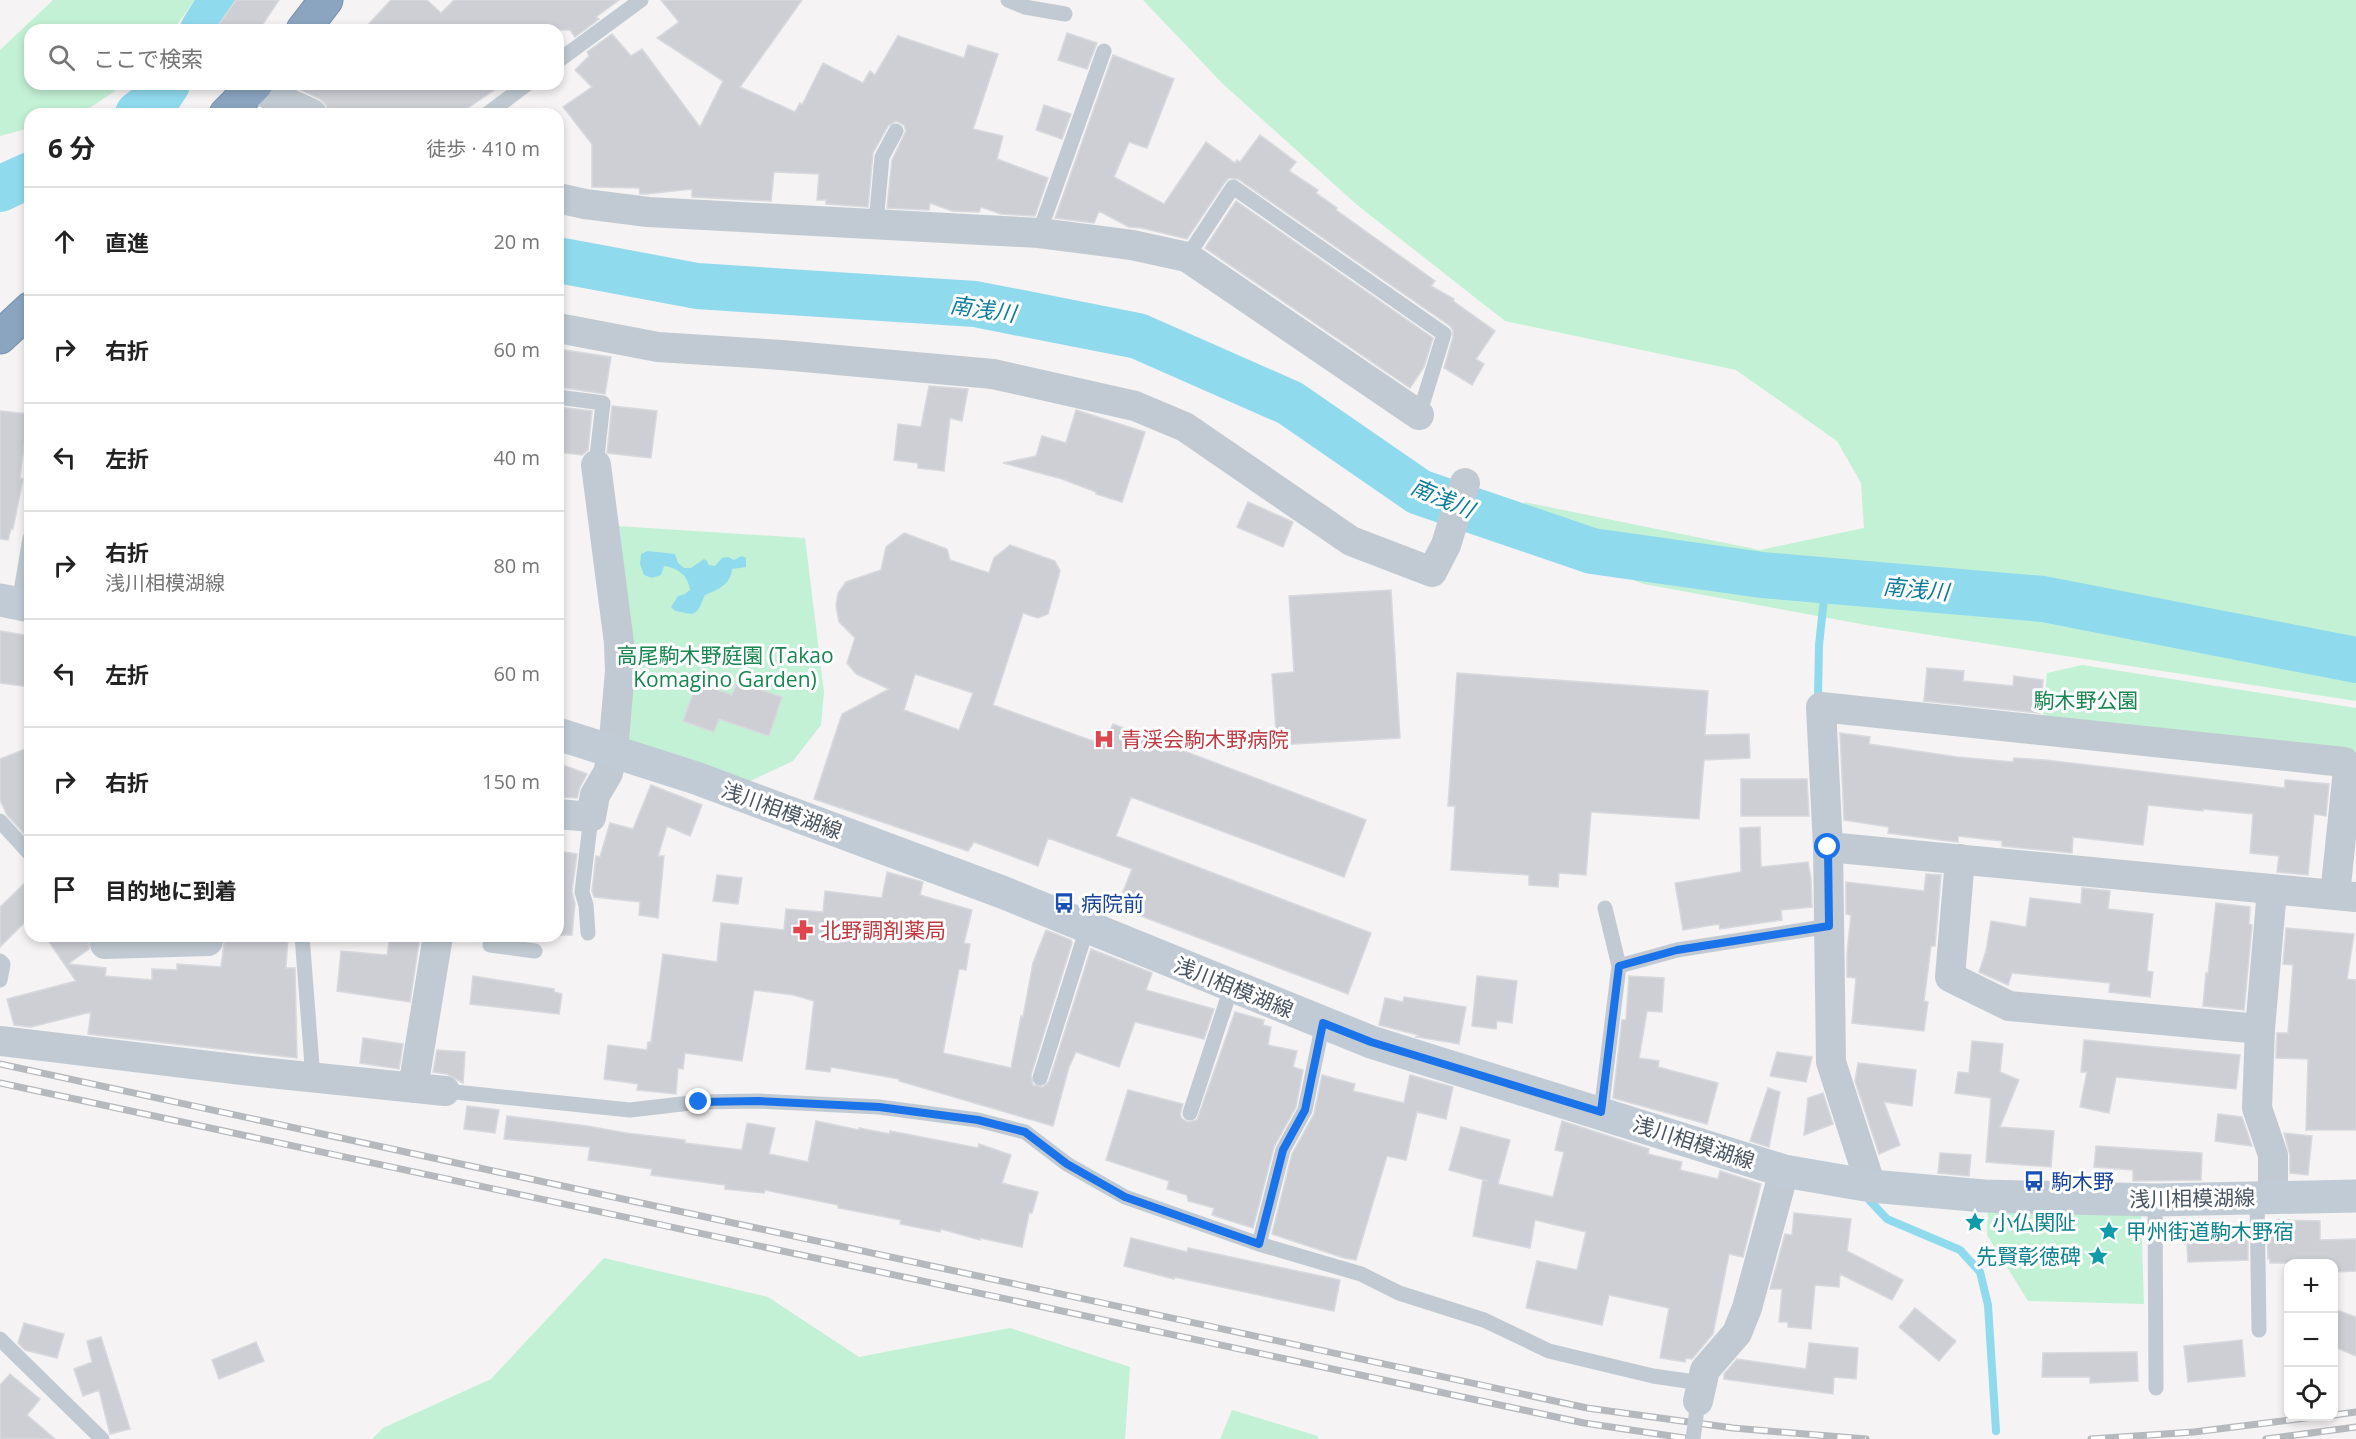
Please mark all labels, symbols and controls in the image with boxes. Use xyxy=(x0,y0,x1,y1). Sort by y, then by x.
search box xyxy=(24,24,564,90)
icon: search xyxy=(45,41,78,74)
text: ここで検索 xyxy=(93,43,203,73)
text: 6 分 xyxy=(48,130,96,166)
text: 徒歩 · 410 m xyxy=(426,135,540,162)
icon: ahead xyxy=(48,225,81,258)
text: 直進 xyxy=(105,227,149,257)
text: 20 m xyxy=(493,228,540,255)
water label: 南浅川 xyxy=(948,289,1020,328)
icon: right xyxy=(48,333,81,366)
text: 右折 xyxy=(105,335,149,365)
text: 60 m xyxy=(493,336,540,363)
icon: left xyxy=(48,441,81,474)
text: 左折 xyxy=(105,443,149,473)
text: 40 m xyxy=(493,444,540,471)
water label: 南浅川 xyxy=(1407,470,1481,524)
text: 右折 xyxy=(105,537,149,567)
icon: right xyxy=(48,549,81,582)
text: 80 m xyxy=(493,552,540,579)
text: 浅川相模湖線 xyxy=(105,569,225,596)
water label: 南浅川 xyxy=(1882,570,1952,606)
park label: 高尾駒木野庭園 (Takao Komagino Garden) xyxy=(616,641,834,693)
icon: left xyxy=(48,657,81,690)
text: 左折 xyxy=(105,659,149,689)
text: 60 m xyxy=(493,660,540,687)
park label: 駒木野公園 xyxy=(2034,686,2139,714)
place label: 青渓会駒木野病院 xyxy=(1121,725,1289,753)
hospital icon: 青渓会駒木野病院 xyxy=(1092,727,1116,751)
icon: right xyxy=(48,765,81,798)
text: 右折 xyxy=(105,767,149,797)
text: 150 m xyxy=(482,768,540,795)
street label: 浅川相模湖線 xyxy=(718,775,846,845)
route start xyxy=(1814,833,1840,859)
icon: arrive xyxy=(48,873,81,906)
text: 目的地に到着 xyxy=(105,875,237,905)
place label: 病院前 xyxy=(1081,889,1144,917)
bus stop icon: 病院前 xyxy=(1052,891,1076,915)
place label: 北野調剤薬局 xyxy=(820,916,946,944)
pharmacy icon: 北野調剤薬局 xyxy=(791,918,815,942)
street label: 浅川相模湖線 xyxy=(1170,950,1298,1024)
route end xyxy=(685,1088,711,1114)
street label: 浅川相模湖線 xyxy=(1630,1109,1758,1175)
place label: 駒木野 xyxy=(2051,1167,2114,1195)
bus stop icon: 駒木野 xyxy=(2022,1169,2046,1193)
street label: 浅川相模湖線 xyxy=(2129,1183,2255,1213)
place label: 小仏関阯 xyxy=(1992,1208,2076,1236)
place icon: 小仏関阯 xyxy=(1963,1210,1987,1234)
place label: 甲州街道駒木野宿 xyxy=(2126,1217,2294,1245)
place icon: 甲州街道駒木野宿 xyxy=(2097,1219,2121,1243)
place label: 先賢彰徳碑 xyxy=(1976,1242,2081,1270)
place icon: 先賢彰徳碑 xyxy=(2086,1244,2110,1268)
map controls xyxy=(2284,1259,2338,1421)
button: + xyxy=(2284,1259,2338,1313)
button: − xyxy=(2284,1313,2338,1367)
button: locate xyxy=(2284,1367,2338,1421)

